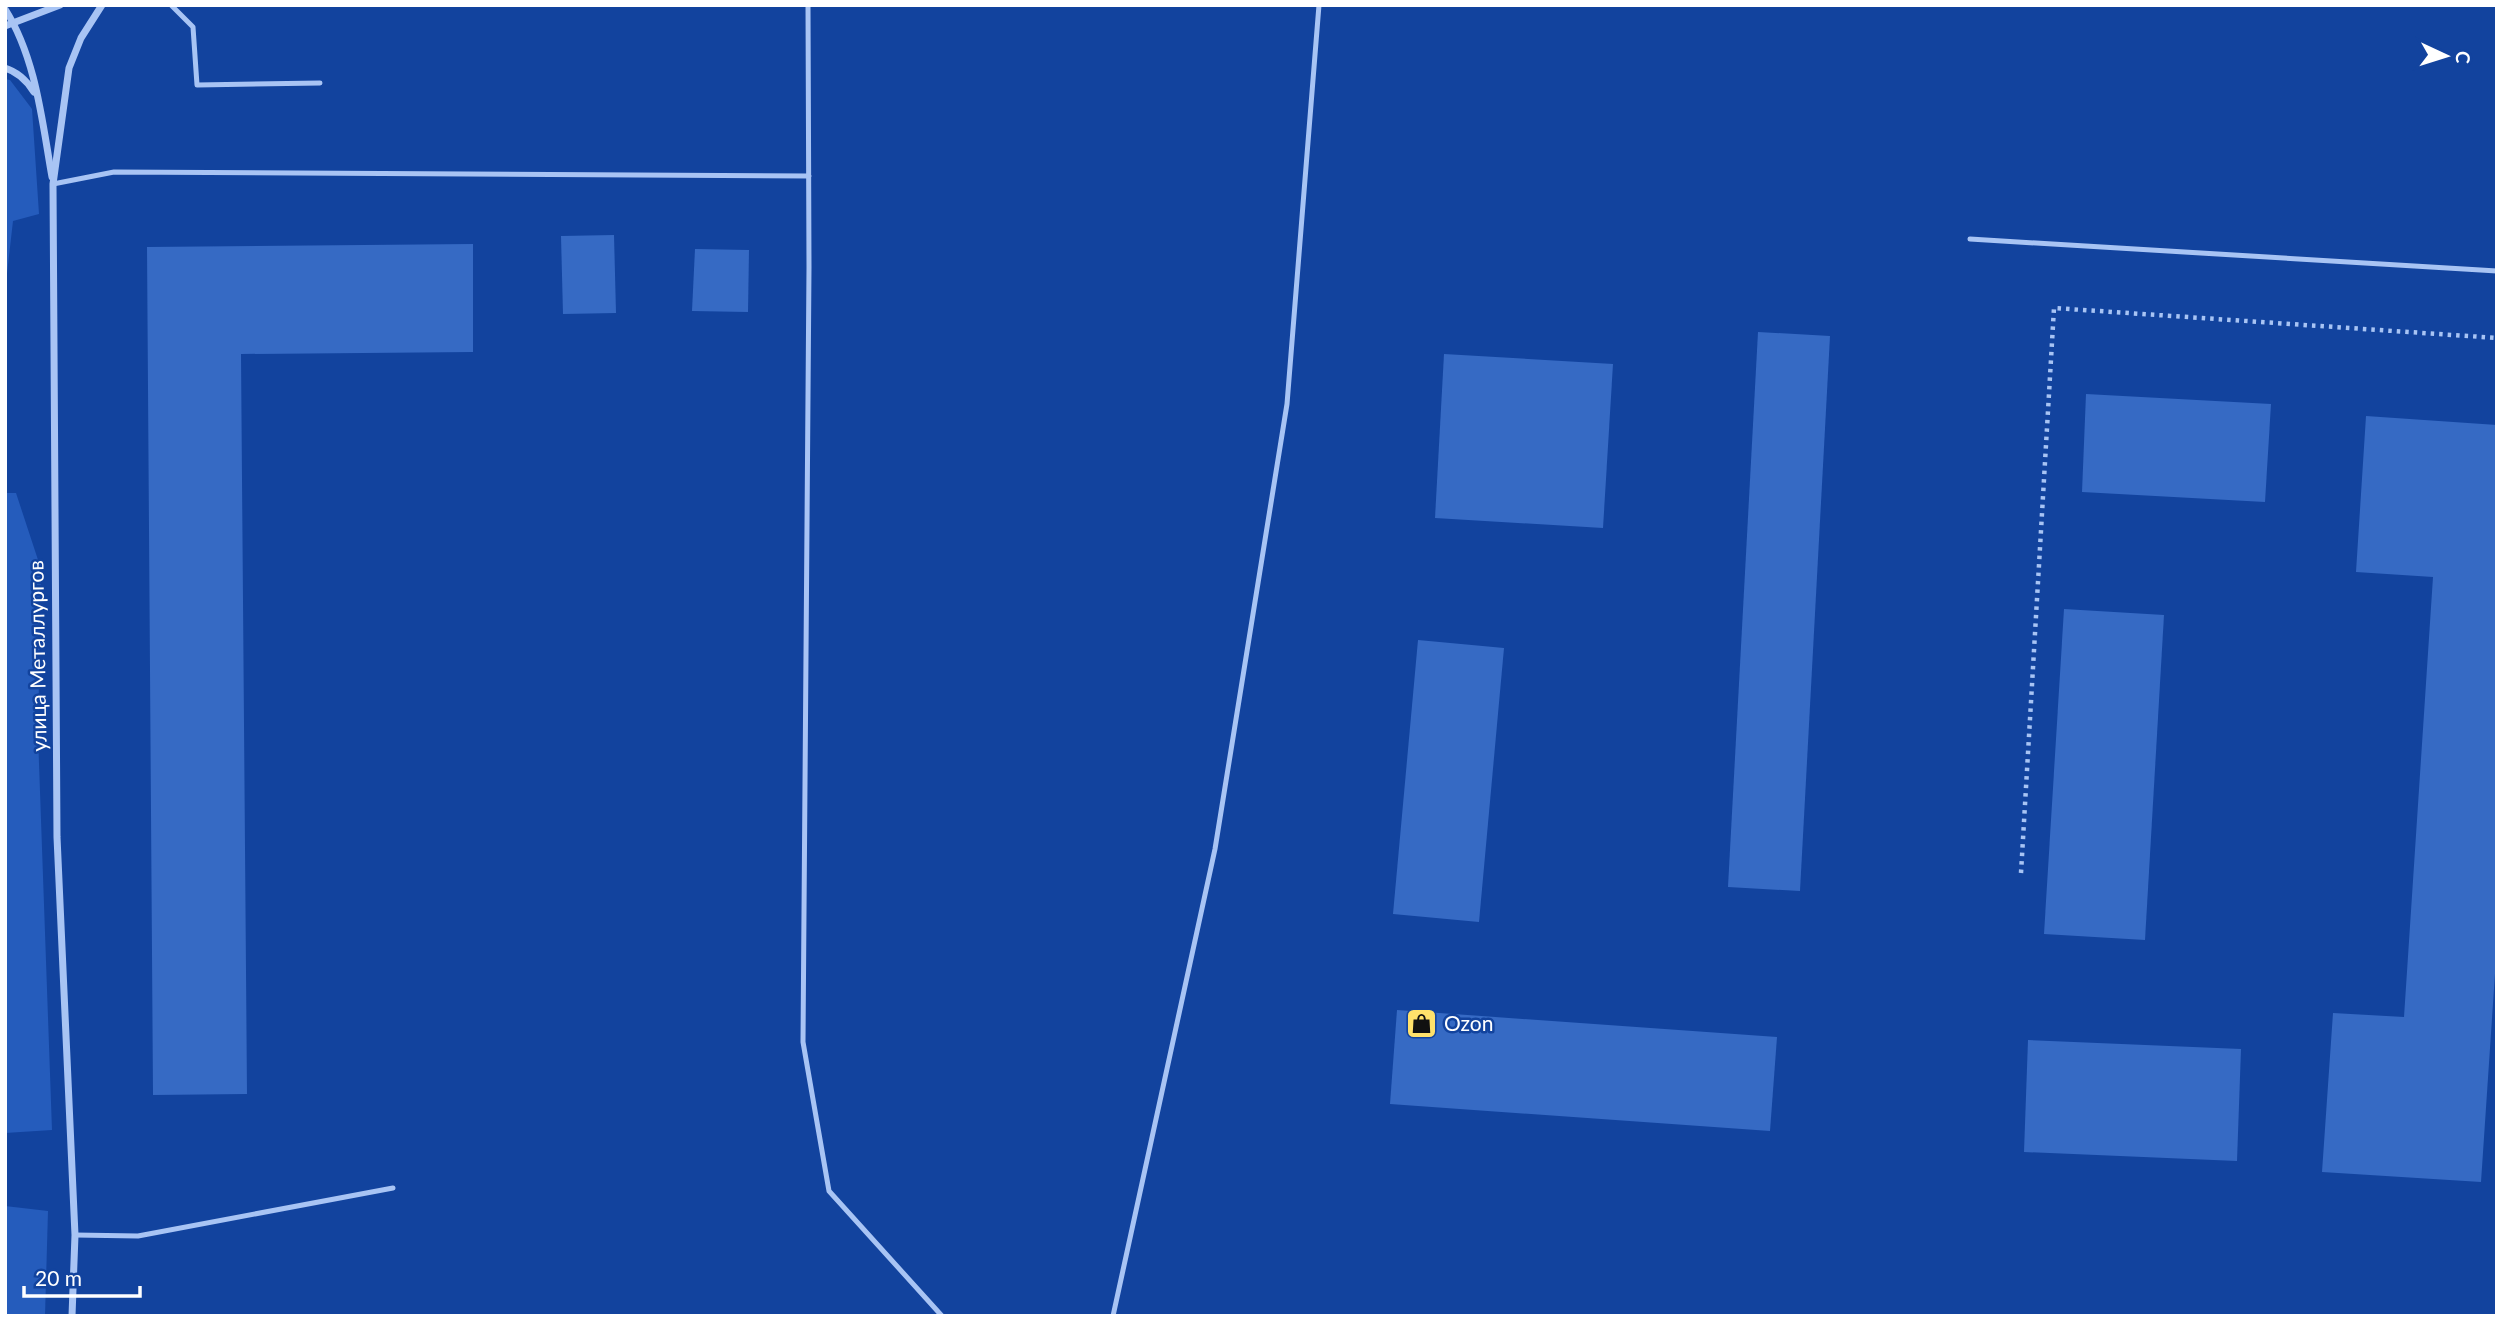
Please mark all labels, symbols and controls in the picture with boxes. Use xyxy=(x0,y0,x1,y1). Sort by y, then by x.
north arrow xyxy=(2411,21,2481,91)
text: С xyxy=(2452,50,2475,65)
street label: улица Металлургов xyxy=(22,560,51,752)
shop icon: Ozon xyxy=(1404,1007,1438,1041)
place label: Ozon xyxy=(1444,1010,1494,1035)
scale bar xyxy=(24,1254,140,1298)
text: 20 m xyxy=(35,1265,82,1290)

